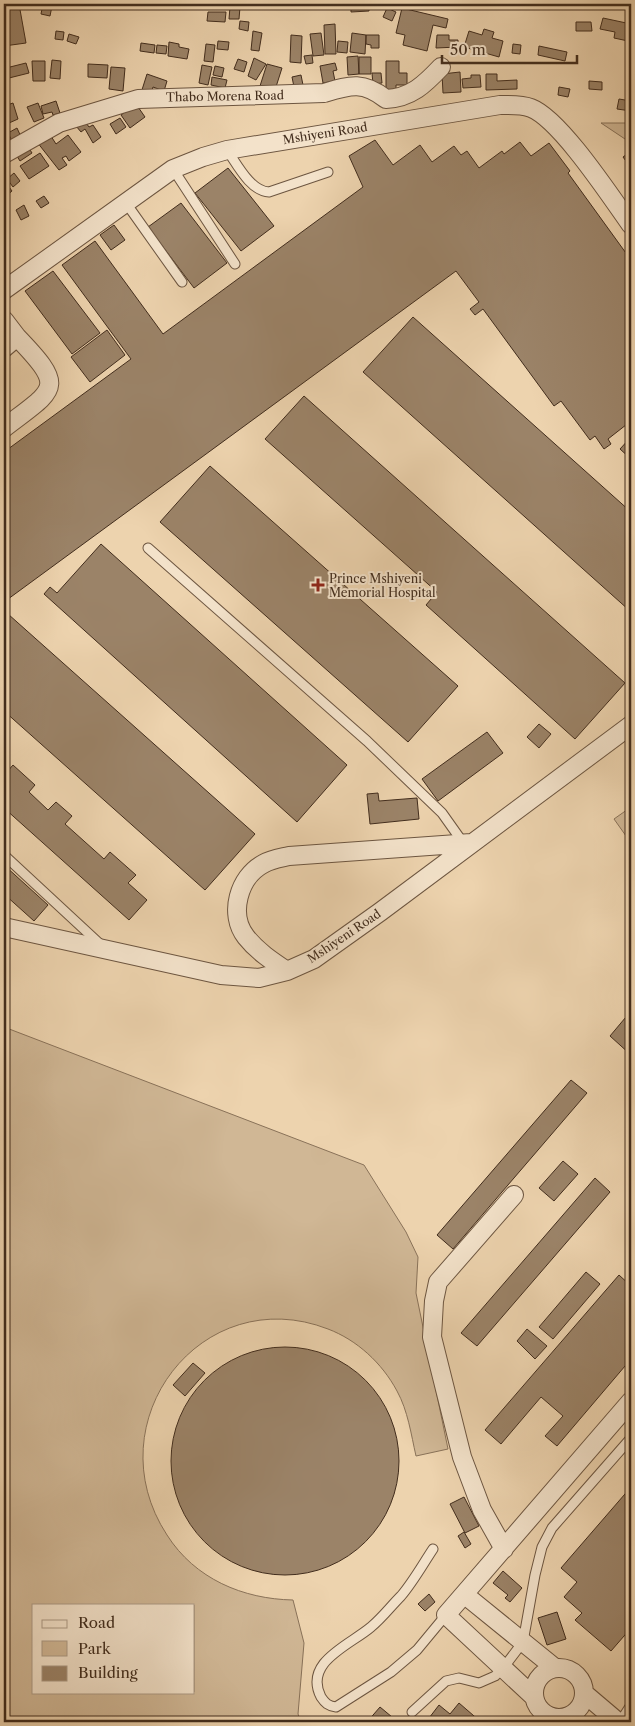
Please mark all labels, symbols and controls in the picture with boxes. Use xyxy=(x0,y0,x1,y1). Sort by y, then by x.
scale bar xyxy=(442,32,578,64)
text: 50 m xyxy=(450,40,486,59)
street label: Thabo Morena Road xyxy=(166,87,285,105)
street label: Mshiyeni Road xyxy=(282,119,369,147)
place label: Prince Mshiyeni Memorial Hospital xyxy=(329,571,436,600)
marker: Prince Mshiyeni Memorial Hospital xyxy=(311,578,325,592)
street label: Mshiyeni Road xyxy=(304,906,384,966)
legend xyxy=(32,1604,195,1694)
text: Road xyxy=(78,1613,115,1632)
text: Park xyxy=(78,1639,112,1658)
text: Building xyxy=(78,1663,138,1682)

